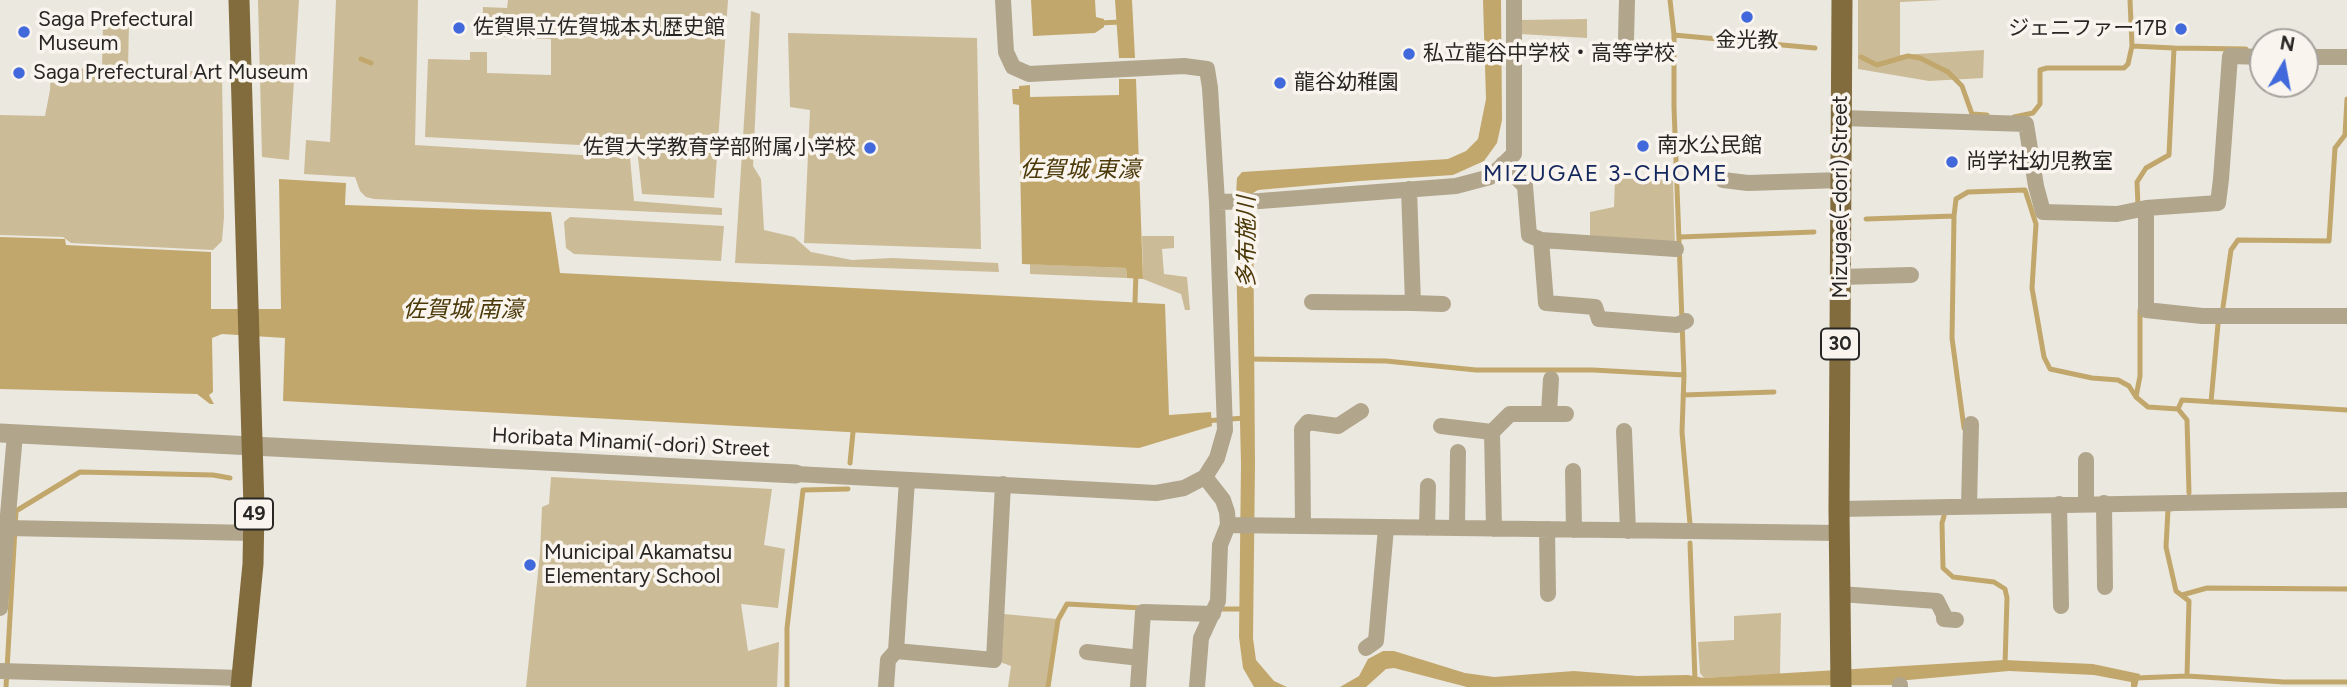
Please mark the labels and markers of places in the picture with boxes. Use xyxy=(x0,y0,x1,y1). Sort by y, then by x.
place label: Saga Prefectural Museum xyxy=(38,7,193,57)
marker: 金光教 xyxy=(1739,9,1755,25)
place label: 佐賀県立佐賀城本丸歴史館 xyxy=(473,15,725,41)
place label: ジェニファー17B xyxy=(2008,16,2167,42)
marker: 佐賀県立佐賀城本丸歴史館 xyxy=(451,20,467,36)
marker: ジェニファー17B xyxy=(2173,21,2189,37)
marker: Saga Prefectural Museum xyxy=(16,24,32,40)
place label: 金光教 xyxy=(1716,28,1778,54)
place label: 私立龍谷中学校・高等学校 xyxy=(1423,41,1675,67)
marker: 私立龍谷中学校・高等学校 xyxy=(1401,46,1417,62)
place label: Saga Prefectural Art Museum xyxy=(33,60,308,86)
marker: Saga Prefectural Art Museum xyxy=(11,65,27,81)
place label: 龍谷幼稚園 xyxy=(1294,70,1399,96)
marker: 龍谷幼稚園 xyxy=(1272,75,1288,91)
place label: 南水公民館 xyxy=(1657,133,1762,159)
place label: 佐賀大学教育学部附属小学校 xyxy=(583,135,856,161)
marker: 南水公民館 xyxy=(1635,138,1651,154)
marker: 佐賀大学教育学部附属小学校 xyxy=(862,140,878,156)
place label: 尚学社幼児教室 xyxy=(1966,149,2113,175)
marker: 尚学社幼児教室 xyxy=(1944,154,1960,170)
place label: Municipal Akamatsu Elementary School xyxy=(544,540,732,590)
marker: Municipal Akamatsu Elementary School xyxy=(522,557,538,573)

